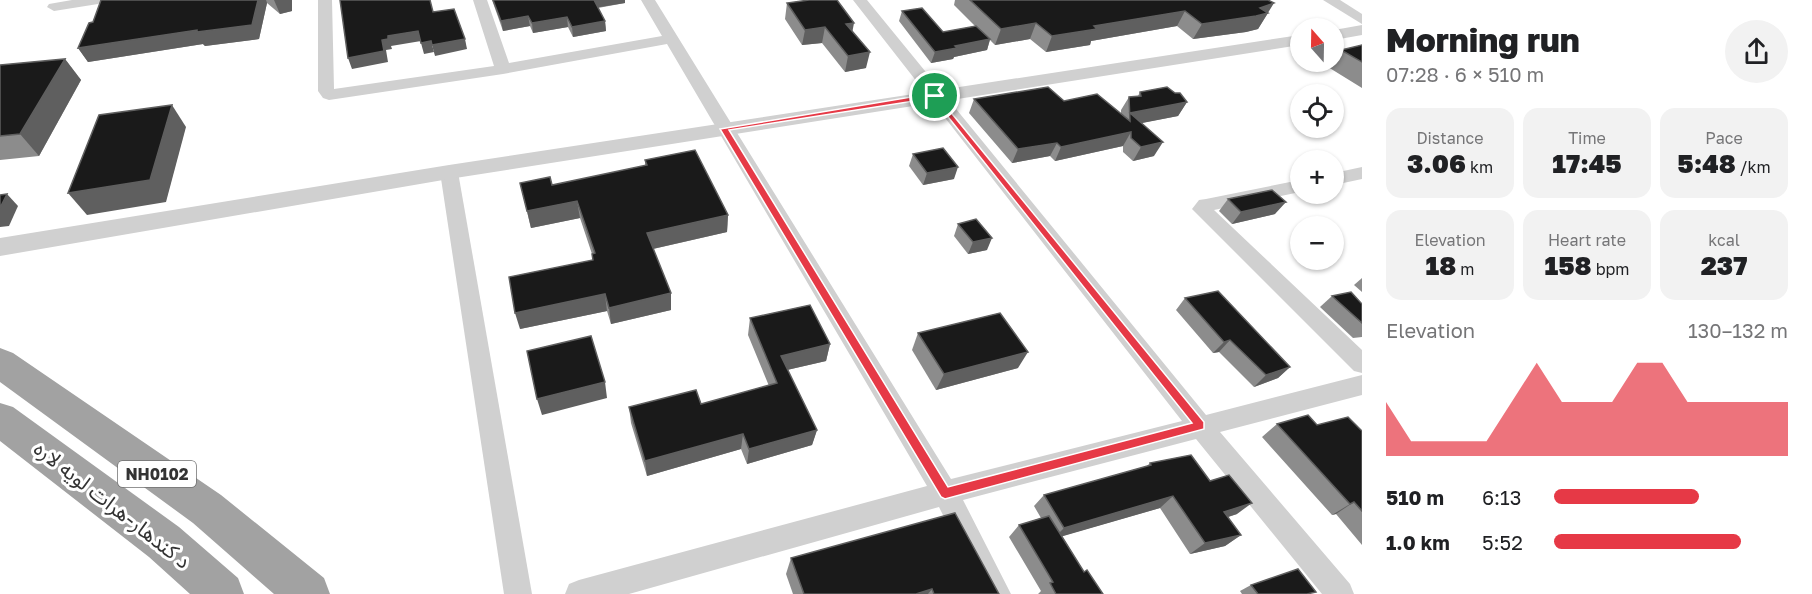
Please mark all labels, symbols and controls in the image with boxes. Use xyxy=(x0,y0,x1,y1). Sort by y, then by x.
north arrow xyxy=(1290,18,1344,72)
map controls xyxy=(1290,18,1344,270)
text: Morning run xyxy=(1386,20,1580,59)
button: share xyxy=(1725,20,1788,83)
text: 07:28 · 6 × 510 m xyxy=(1386,62,1544,86)
pin xyxy=(909,70,960,121)
icon: arrive xyxy=(918,79,951,112)
button: locate xyxy=(1290,84,1344,138)
text: Distance xyxy=(1416,128,1484,148)
text: Time xyxy=(1568,128,1606,148)
text: Pace xyxy=(1705,128,1743,148)
text: 3.06 xyxy=(1407,148,1466,179)
text: 17:45 xyxy=(1552,148,1622,179)
text: 5:48 xyxy=(1677,148,1736,179)
button: + xyxy=(1290,150,1344,204)
text: km xyxy=(1466,157,1493,177)
text: /km xyxy=(1736,157,1771,177)
button: − xyxy=(1290,216,1344,270)
text: Elevation xyxy=(1414,230,1486,250)
text: Heart rate xyxy=(1548,230,1626,250)
text: kcal xyxy=(1708,230,1740,250)
text: 18 xyxy=(1426,250,1456,281)
text: 158 xyxy=(1545,250,1592,281)
text: 237 xyxy=(1701,250,1747,281)
text: m xyxy=(1456,259,1474,279)
text: bpm xyxy=(1592,259,1629,279)
text: Elevation xyxy=(1386,318,1475,342)
text: 130–132 m xyxy=(1688,318,1788,342)
street label: د کندهار-هرات لويه لاره xyxy=(29,435,196,573)
road number: NH0102 xyxy=(118,461,196,487)
text: 510 m xyxy=(1386,485,1444,509)
text: 6:13 xyxy=(1482,485,1522,509)
text: 1.0 km xyxy=(1386,530,1450,554)
text: 5:52 xyxy=(1482,530,1523,554)

